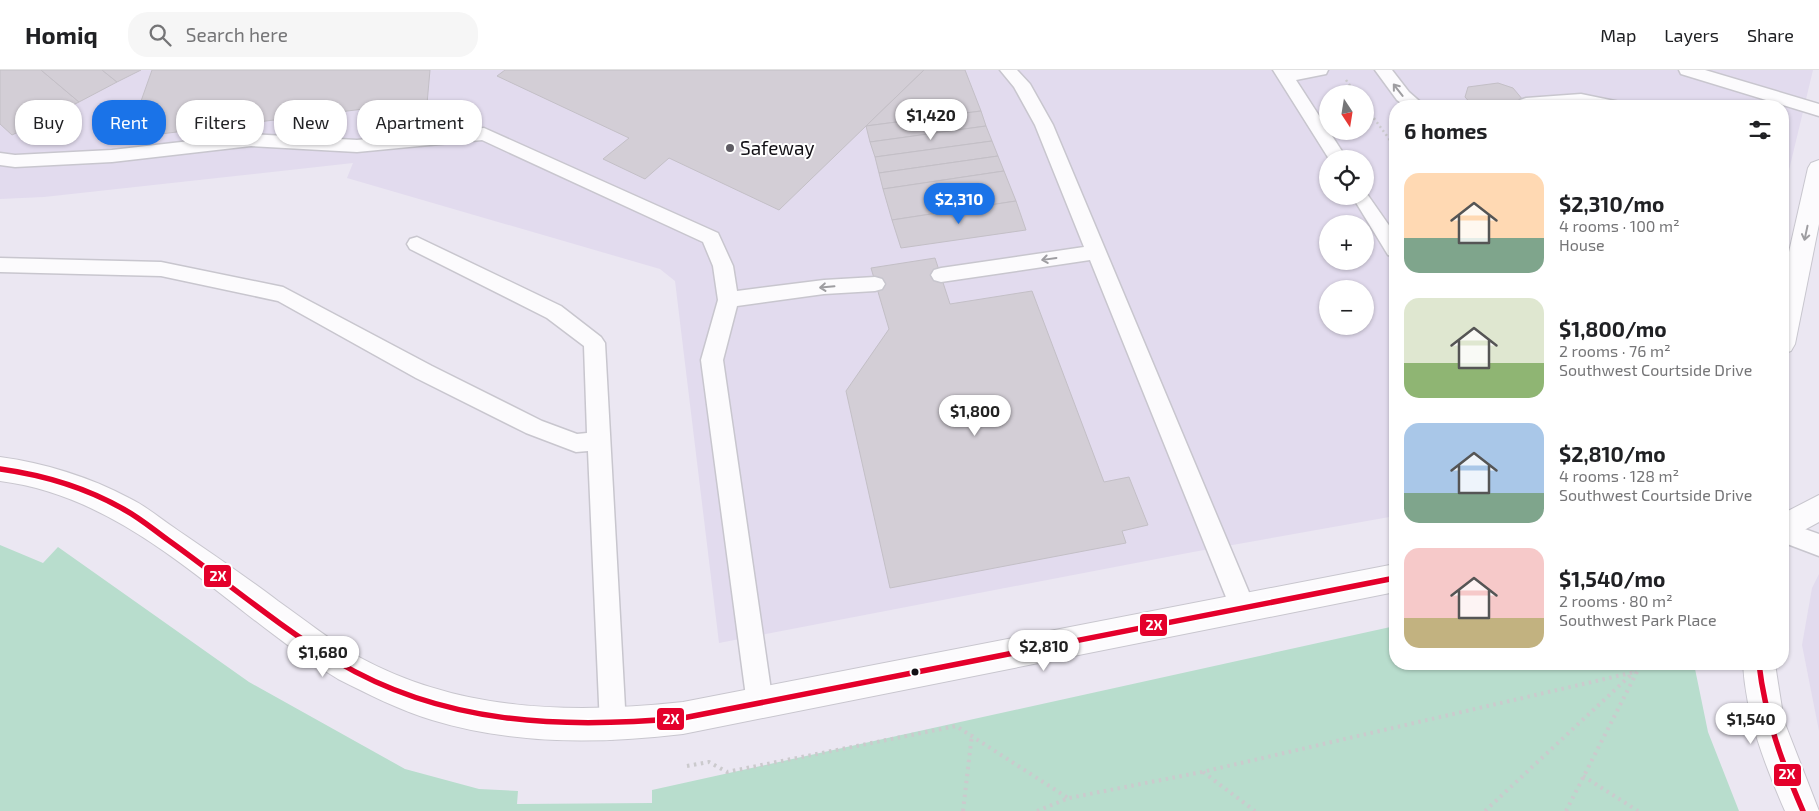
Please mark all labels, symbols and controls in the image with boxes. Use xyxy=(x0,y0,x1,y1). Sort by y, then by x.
search box xyxy=(128,12,478,57)
text: Homiq xyxy=(25,20,98,49)
icon: search xyxy=(146,21,174,49)
text: Search here xyxy=(186,23,288,46)
text: Map xyxy=(1600,24,1636,46)
text: Layers xyxy=(1664,24,1719,46)
text: Share xyxy=(1747,24,1794,46)
one-way arrow xyxy=(1393,84,1404,97)
north arrow xyxy=(1319,85,1374,140)
map controls xyxy=(1319,85,1374,335)
pin: $1,420 xyxy=(890,98,972,141)
chip: Buy xyxy=(15,100,82,145)
chip: Rent xyxy=(92,100,166,145)
chip: Filters xyxy=(176,100,264,145)
chip: New xyxy=(274,100,347,145)
chip: Apartment xyxy=(357,100,482,145)
text: $1,420 xyxy=(906,105,956,124)
icon: filters xyxy=(1746,116,1774,144)
text: 6 homes xyxy=(1404,118,1487,143)
place label: Safeway xyxy=(740,136,814,159)
marker: Safeway xyxy=(724,142,736,154)
button: locate xyxy=(1319,150,1374,205)
pin: $2,310 xyxy=(918,182,1000,225)
text: $2,310 xyxy=(935,189,983,208)
text: $2,310/mo xyxy=(1559,191,1665,216)
icon: home xyxy=(1444,193,1504,253)
button: + xyxy=(1319,215,1374,270)
text: 4 rooms · 100 m² xyxy=(1559,216,1680,235)
one-way arrow xyxy=(1800,225,1810,241)
text: House xyxy=(1559,235,1605,254)
one-way arrow xyxy=(1041,254,1057,264)
button: − xyxy=(1319,280,1374,335)
one-way arrow xyxy=(819,282,835,292)
text: $1,800/mo xyxy=(1559,316,1667,341)
icon: home xyxy=(1444,318,1504,378)
text: 2 rooms · 76 m² xyxy=(1559,341,1671,360)
text: Southwest Courtside Drive xyxy=(1559,360,1752,379)
pin: $1,800 xyxy=(934,394,1016,437)
text: $1,800 xyxy=(950,401,1000,420)
text: $2,810/mo xyxy=(1559,441,1666,466)
icon: home xyxy=(1444,443,1504,503)
text: 4 rooms · 128 m² xyxy=(1559,466,1679,485)
text: Southwest Courtside Drive xyxy=(1559,485,1752,504)
line badge: 2X xyxy=(203,564,232,588)
text: $1,540/mo xyxy=(1559,566,1665,591)
text: 2X xyxy=(209,567,227,584)
icon: home xyxy=(1444,568,1504,628)
text: 2 rooms · 80 m² xyxy=(1559,591,1673,610)
text: Southwest Park Place xyxy=(1559,610,1717,629)
line badge: 2X xyxy=(1139,613,1168,637)
text: 2X xyxy=(1145,616,1163,633)
pin: $2,810 xyxy=(1003,630,1085,672)
pin: $1,680 xyxy=(282,636,364,678)
text: $2,810 xyxy=(1019,636,1069,655)
text: $1,680 xyxy=(298,642,348,661)
unlabelled marker xyxy=(910,667,920,677)
pin: $1,540 xyxy=(1710,702,1792,745)
line badge: 2X xyxy=(656,707,685,731)
text: $1,540 xyxy=(1726,709,1776,728)
text: 2X xyxy=(662,710,680,727)
line badge: 2X xyxy=(1773,763,1802,787)
text: 2X xyxy=(1778,765,1796,782)

